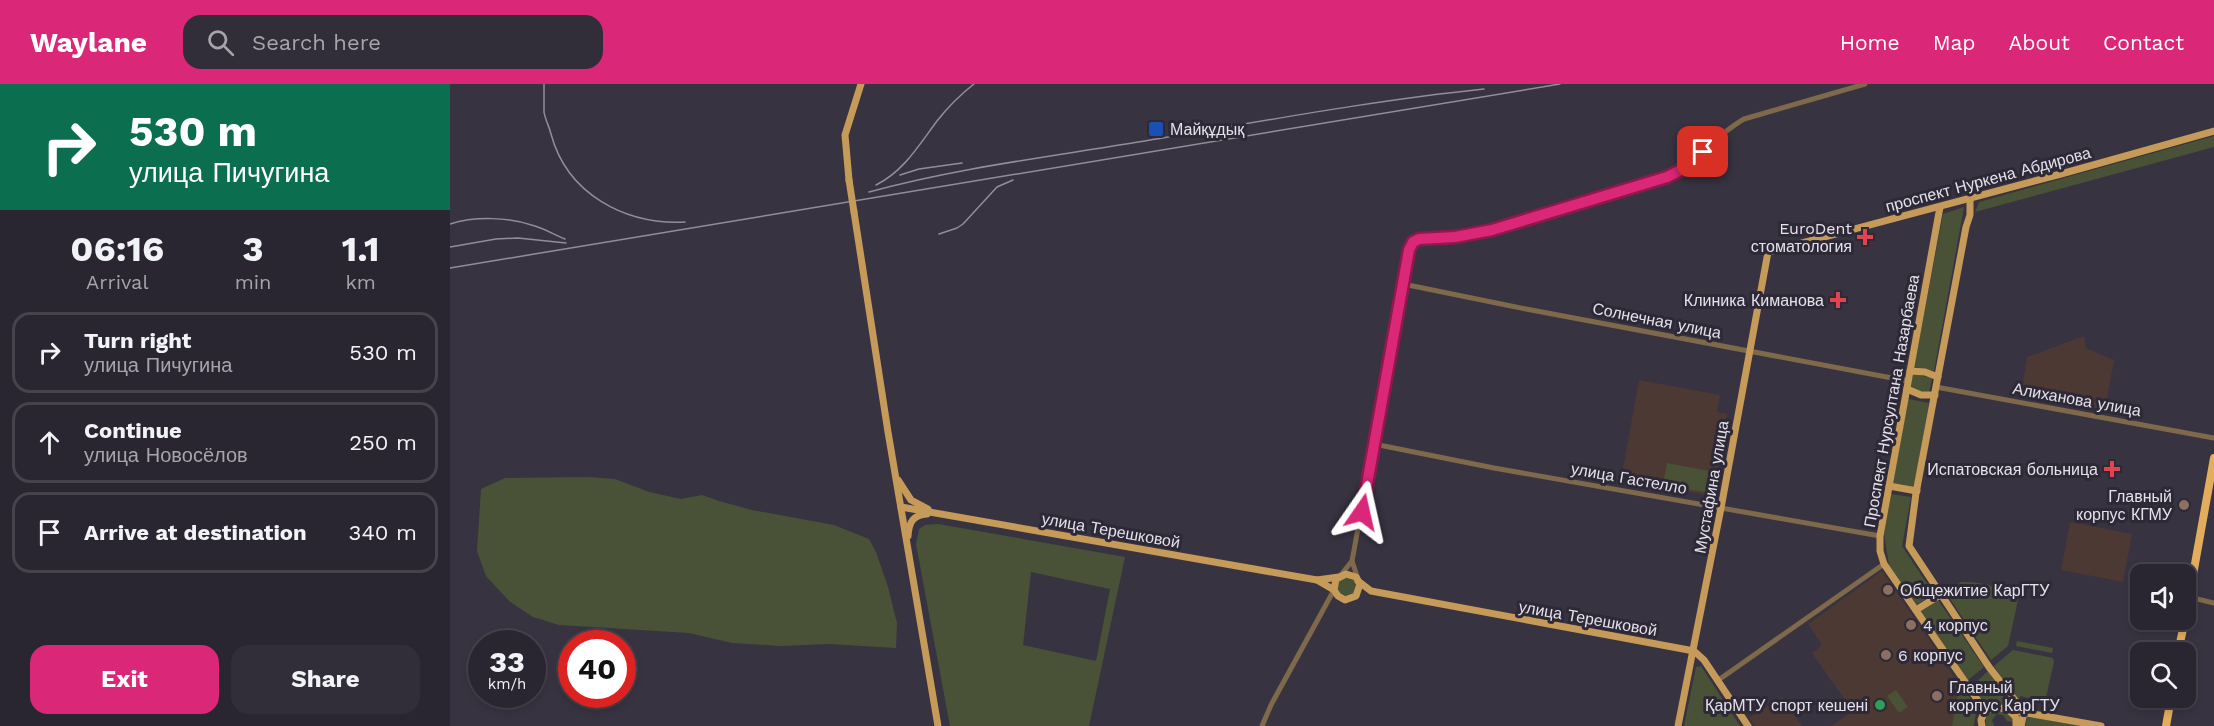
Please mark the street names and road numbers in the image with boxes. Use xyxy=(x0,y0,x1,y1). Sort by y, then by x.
street label: проспект Нуркена Абдирова xyxy=(1883,143,2093,216)
street label: Проспект Нурсултана Назарбаева xyxy=(1860,273,1923,529)
street label: Солнечная улица xyxy=(1591,299,1723,342)
street label: Алиханова улица xyxy=(2011,379,2143,420)
street label: Мустафина улица xyxy=(1690,419,1733,555)
street label: улица Гастелло xyxy=(1569,459,1688,498)
street label: улица Терешковой xyxy=(1040,509,1182,552)
street label: улица Терешковой xyxy=(1517,597,1659,640)

